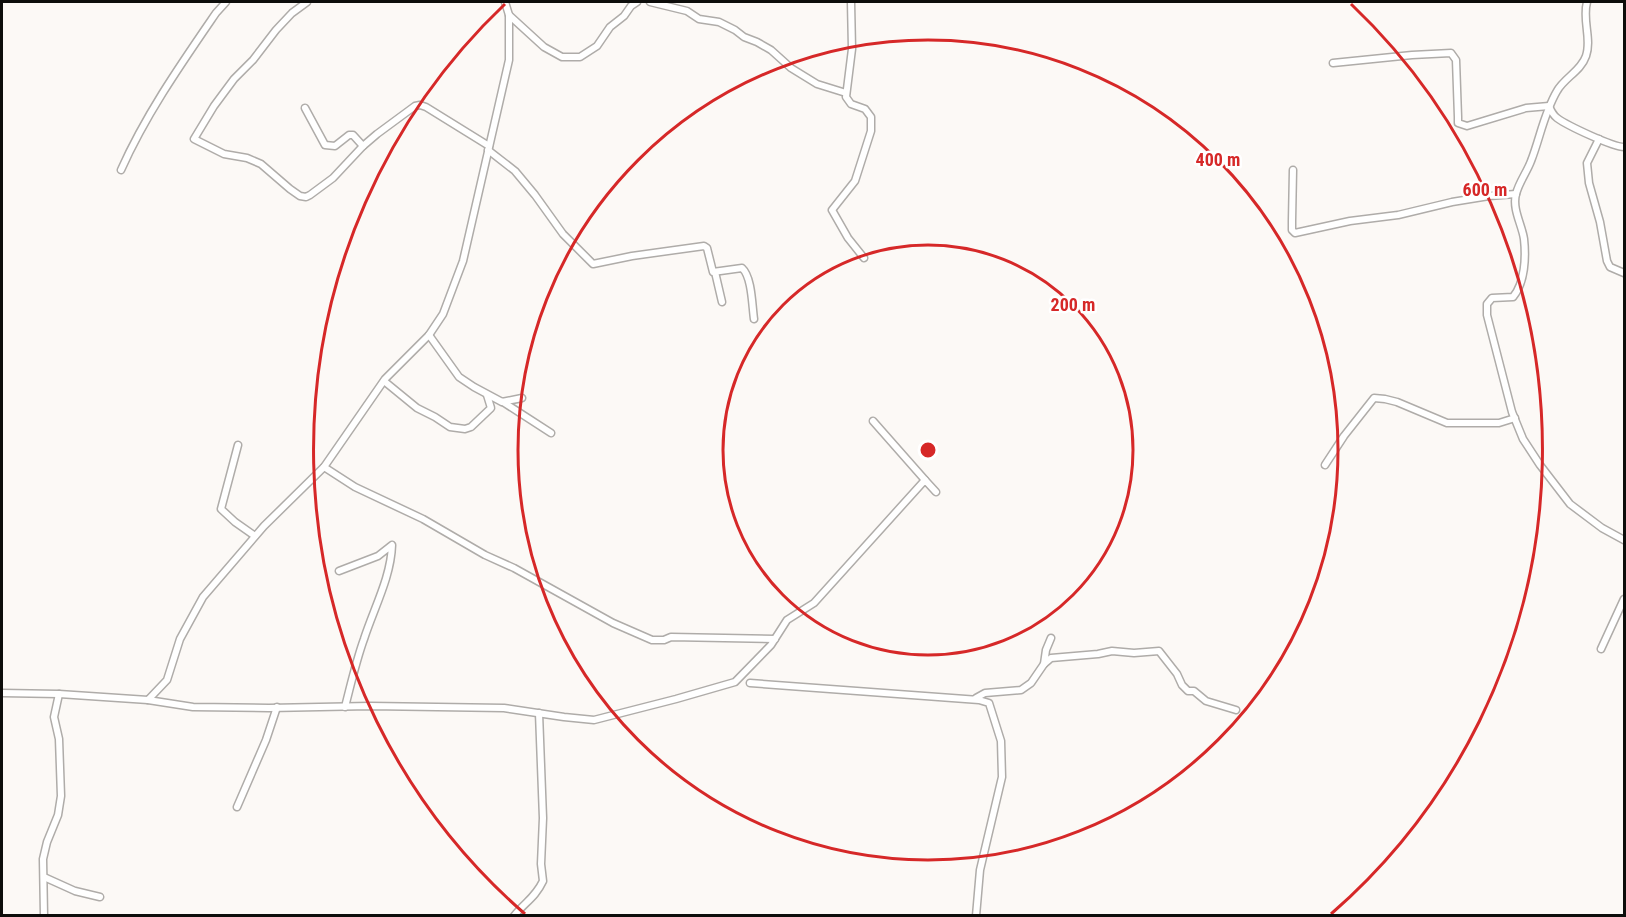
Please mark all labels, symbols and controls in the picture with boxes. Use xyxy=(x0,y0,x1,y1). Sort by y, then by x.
text: 400 m xyxy=(1196,149,1240,170)
text: 600 m xyxy=(1463,179,1507,200)
text: 200 m xyxy=(1051,294,1095,315)
centre of rings xyxy=(918,440,938,460)

